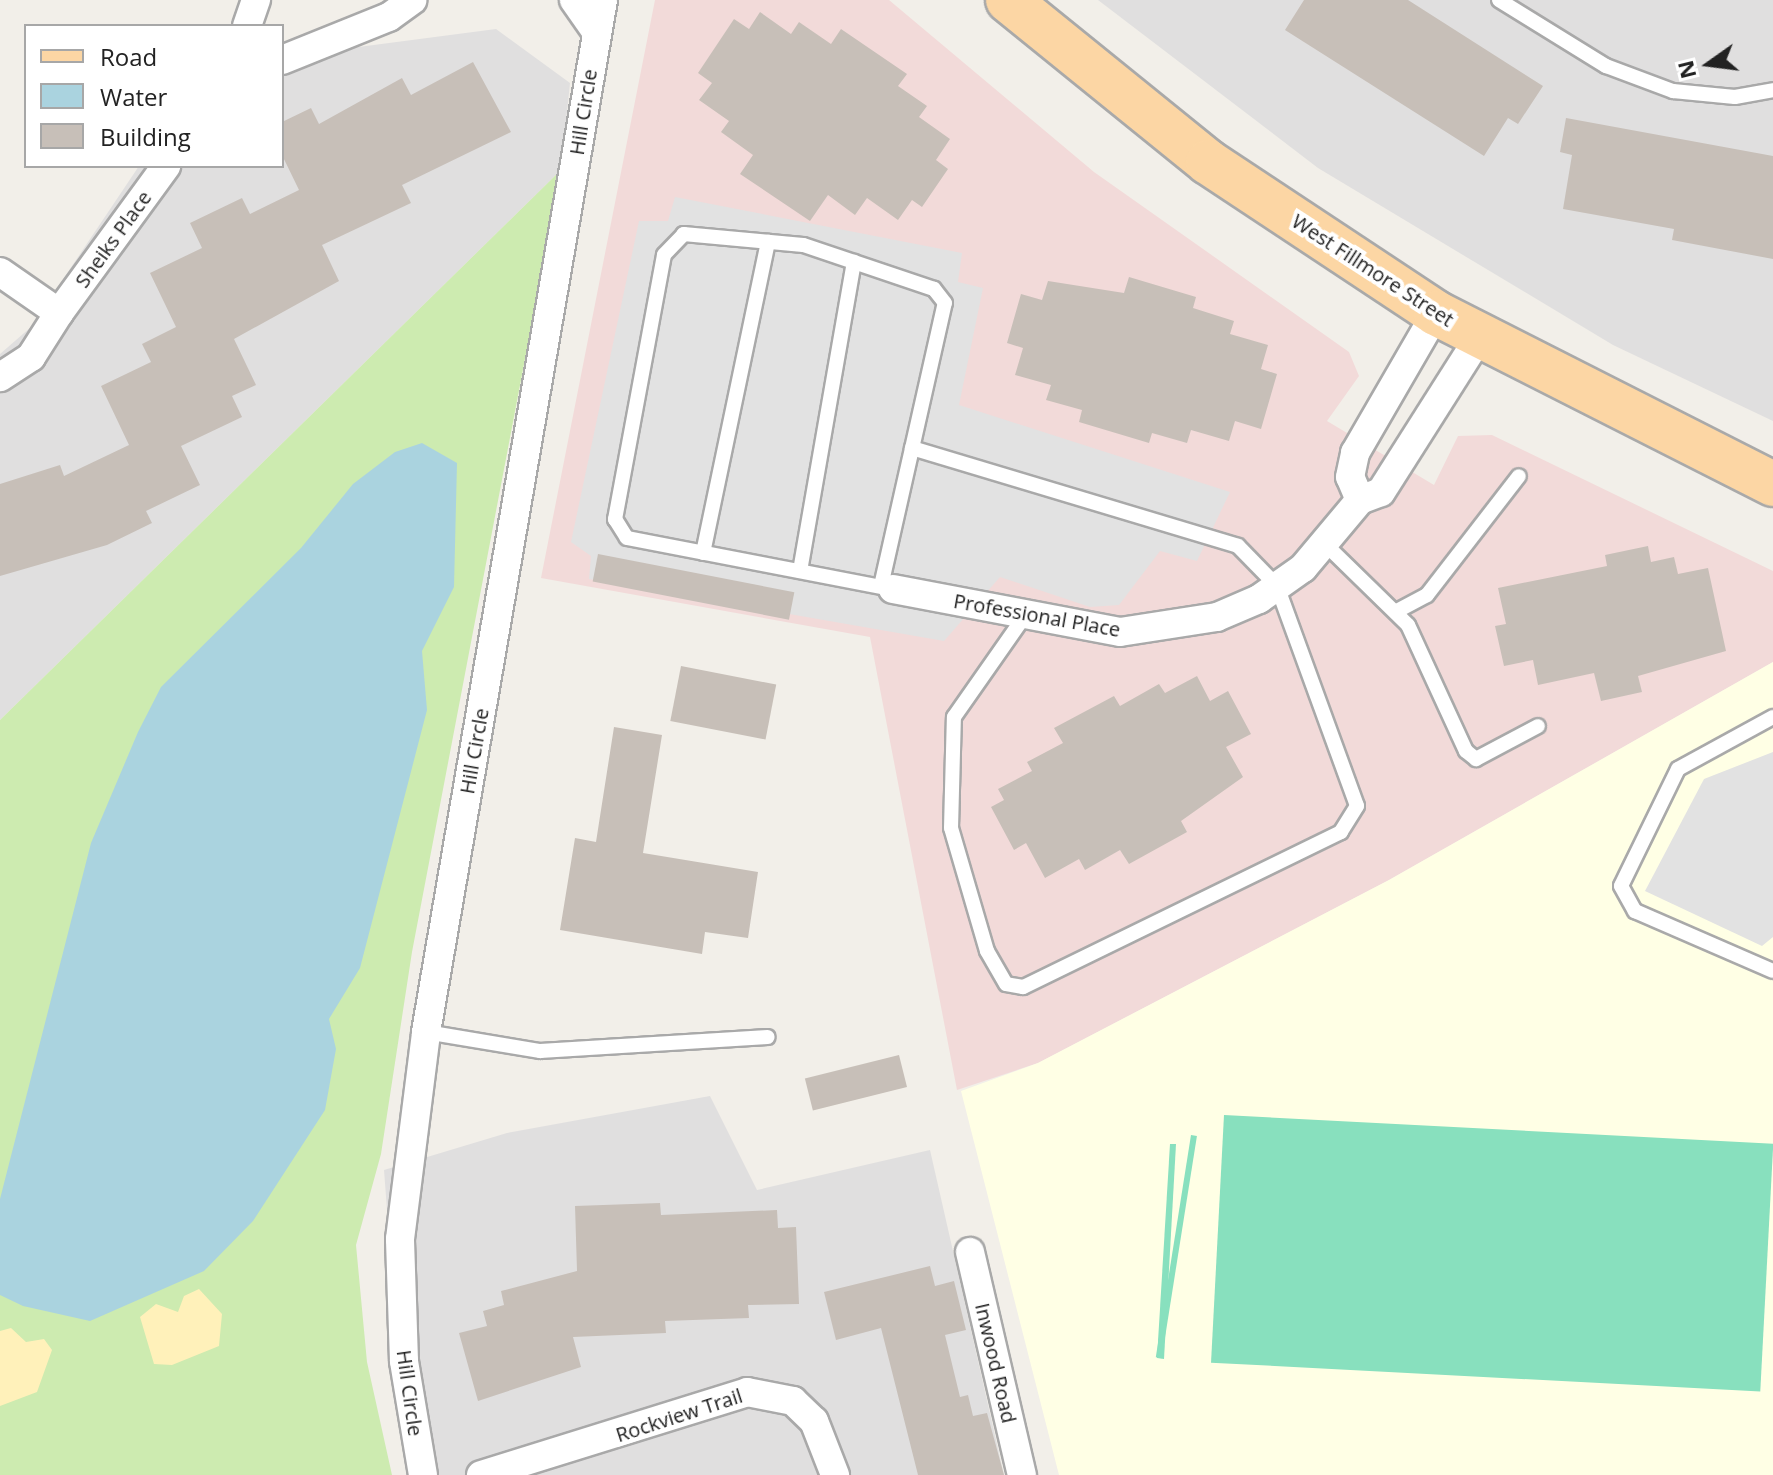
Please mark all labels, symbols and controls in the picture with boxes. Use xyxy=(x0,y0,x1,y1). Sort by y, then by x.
legend xyxy=(24,24,284,168)
north arrow xyxy=(1669,24,1749,104)
text: Road xyxy=(100,40,157,73)
text: N xyxy=(1669,58,1702,82)
street label: Hill Circle xyxy=(564,67,602,157)
text: Water xyxy=(100,80,167,113)
text: Building xyxy=(100,120,191,153)
street label: Sheiks Place xyxy=(70,186,156,292)
street label: West Fillmore Street xyxy=(1288,209,1458,331)
street label: Professional Place xyxy=(952,589,1122,641)
street label: Hill Circle xyxy=(455,706,493,796)
street label: Inwood Road xyxy=(971,1301,1021,1425)
street label: Hill Circle xyxy=(392,1348,428,1438)
street label: Rockview Trail xyxy=(613,1383,745,1447)

